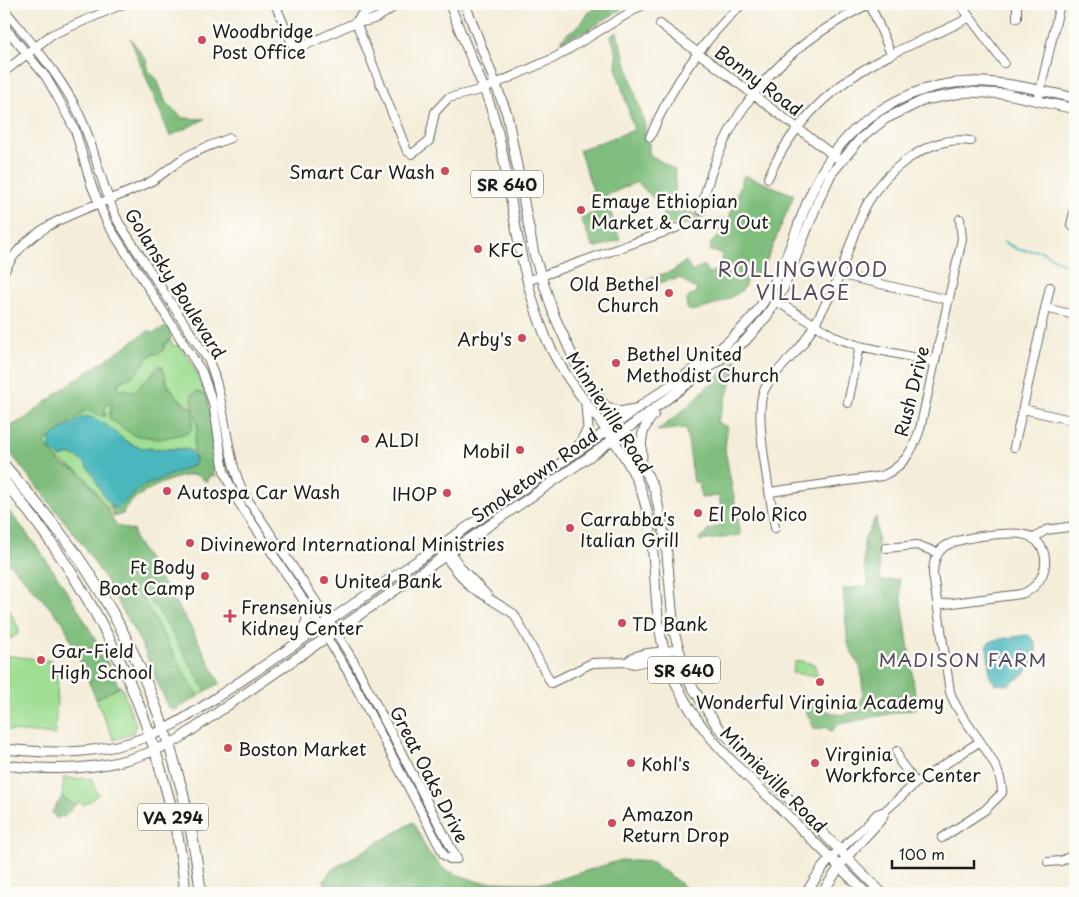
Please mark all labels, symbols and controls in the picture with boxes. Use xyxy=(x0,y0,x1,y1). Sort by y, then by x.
place label: Woodbridge Post Office xyxy=(212,17,313,65)
marker: Woodbridge Post Office xyxy=(196,34,208,46)
street label: Bonny Road xyxy=(709,38,809,122)
place label: Smart Car Wash xyxy=(289,158,435,185)
marker: Smart Car Wash xyxy=(439,165,451,177)
road number: SR 640 xyxy=(471,170,543,198)
place label: Emaye Ethiopian Market & Carry Out xyxy=(591,187,769,235)
street label: Golansky Boulevard xyxy=(119,203,233,363)
marker: Emaye Ethiopian Market & Carry Out xyxy=(575,204,587,216)
place label: KFC xyxy=(488,236,524,263)
marker: KFC xyxy=(472,243,484,255)
district label: ROLLINGWOOD VILLAGE xyxy=(718,254,888,307)
place label: Old Bethel Church xyxy=(569,270,659,318)
marker: Old Bethel Church xyxy=(663,287,675,299)
place label: Arby's xyxy=(457,325,512,352)
marker: Arby's xyxy=(516,332,528,344)
place label: Bethel United Methodist Church xyxy=(626,340,779,388)
street label: Rush Drive xyxy=(887,343,935,439)
street label: Minnieville Road xyxy=(560,345,660,479)
marker: Bethel United Methodist Church xyxy=(610,357,622,369)
street label: Smoketown Road xyxy=(465,421,603,529)
place label: ALDI xyxy=(375,426,420,453)
marker: ALDI xyxy=(359,433,371,445)
place label: Mobil xyxy=(463,437,510,464)
marker: Mobil xyxy=(514,444,526,456)
place label: Autospa Car Wash xyxy=(177,478,340,505)
place label: IHOP xyxy=(392,480,437,507)
marker: Autospa Car Wash xyxy=(161,485,173,497)
marker: IHOP xyxy=(441,487,453,499)
place label: El Polo Rico xyxy=(708,500,807,527)
place label: Carrabba's Italian Grill xyxy=(580,505,679,553)
marker: El Polo Rico xyxy=(692,507,704,519)
marker: Carrabba's Italian Grill xyxy=(564,522,576,534)
place label: Divineword International Ministries xyxy=(200,530,505,557)
marker: Divineword International Ministries xyxy=(184,537,196,549)
place label: Ft Body Boot Camp xyxy=(99,553,195,601)
place label: United Bank xyxy=(334,567,442,594)
marker: Ft Body Boot Camp xyxy=(199,570,211,582)
marker: United Bank xyxy=(318,574,330,586)
place label: Frensenius Kidney Center xyxy=(241,593,364,641)
marker: Frensenius Kidney Center xyxy=(223,609,237,623)
place label: TD Bank xyxy=(632,610,708,637)
marker: TD Bank xyxy=(616,617,628,629)
place label: Gar-Field High School xyxy=(51,637,153,685)
district label: MADISON FARM xyxy=(879,645,1047,673)
marker: Gar-Field High School xyxy=(35,654,47,666)
road number: SR 640 xyxy=(648,656,720,684)
marker: Wonderful Virginia Academy xyxy=(814,676,826,688)
place label: Wonderful Virginia Academy xyxy=(696,688,944,715)
street label: Great Oaks Drive xyxy=(384,701,476,847)
street label: Minnieville Road xyxy=(715,720,833,838)
place label: Boston Market xyxy=(238,735,366,762)
place label: Virginia Workforce Center xyxy=(825,740,981,788)
marker: Boston Market xyxy=(222,742,234,754)
place label: Kohl's xyxy=(641,750,690,777)
marker: Kohl's xyxy=(625,757,637,769)
marker: Virginia Workforce Center xyxy=(809,757,821,769)
place label: Amazon Return Drop xyxy=(622,800,729,848)
road number: VA 294 xyxy=(138,804,208,830)
marker: Amazon Return Drop xyxy=(606,817,618,829)
scale bar xyxy=(892,837,974,869)
text: 100 m xyxy=(899,842,945,865)

